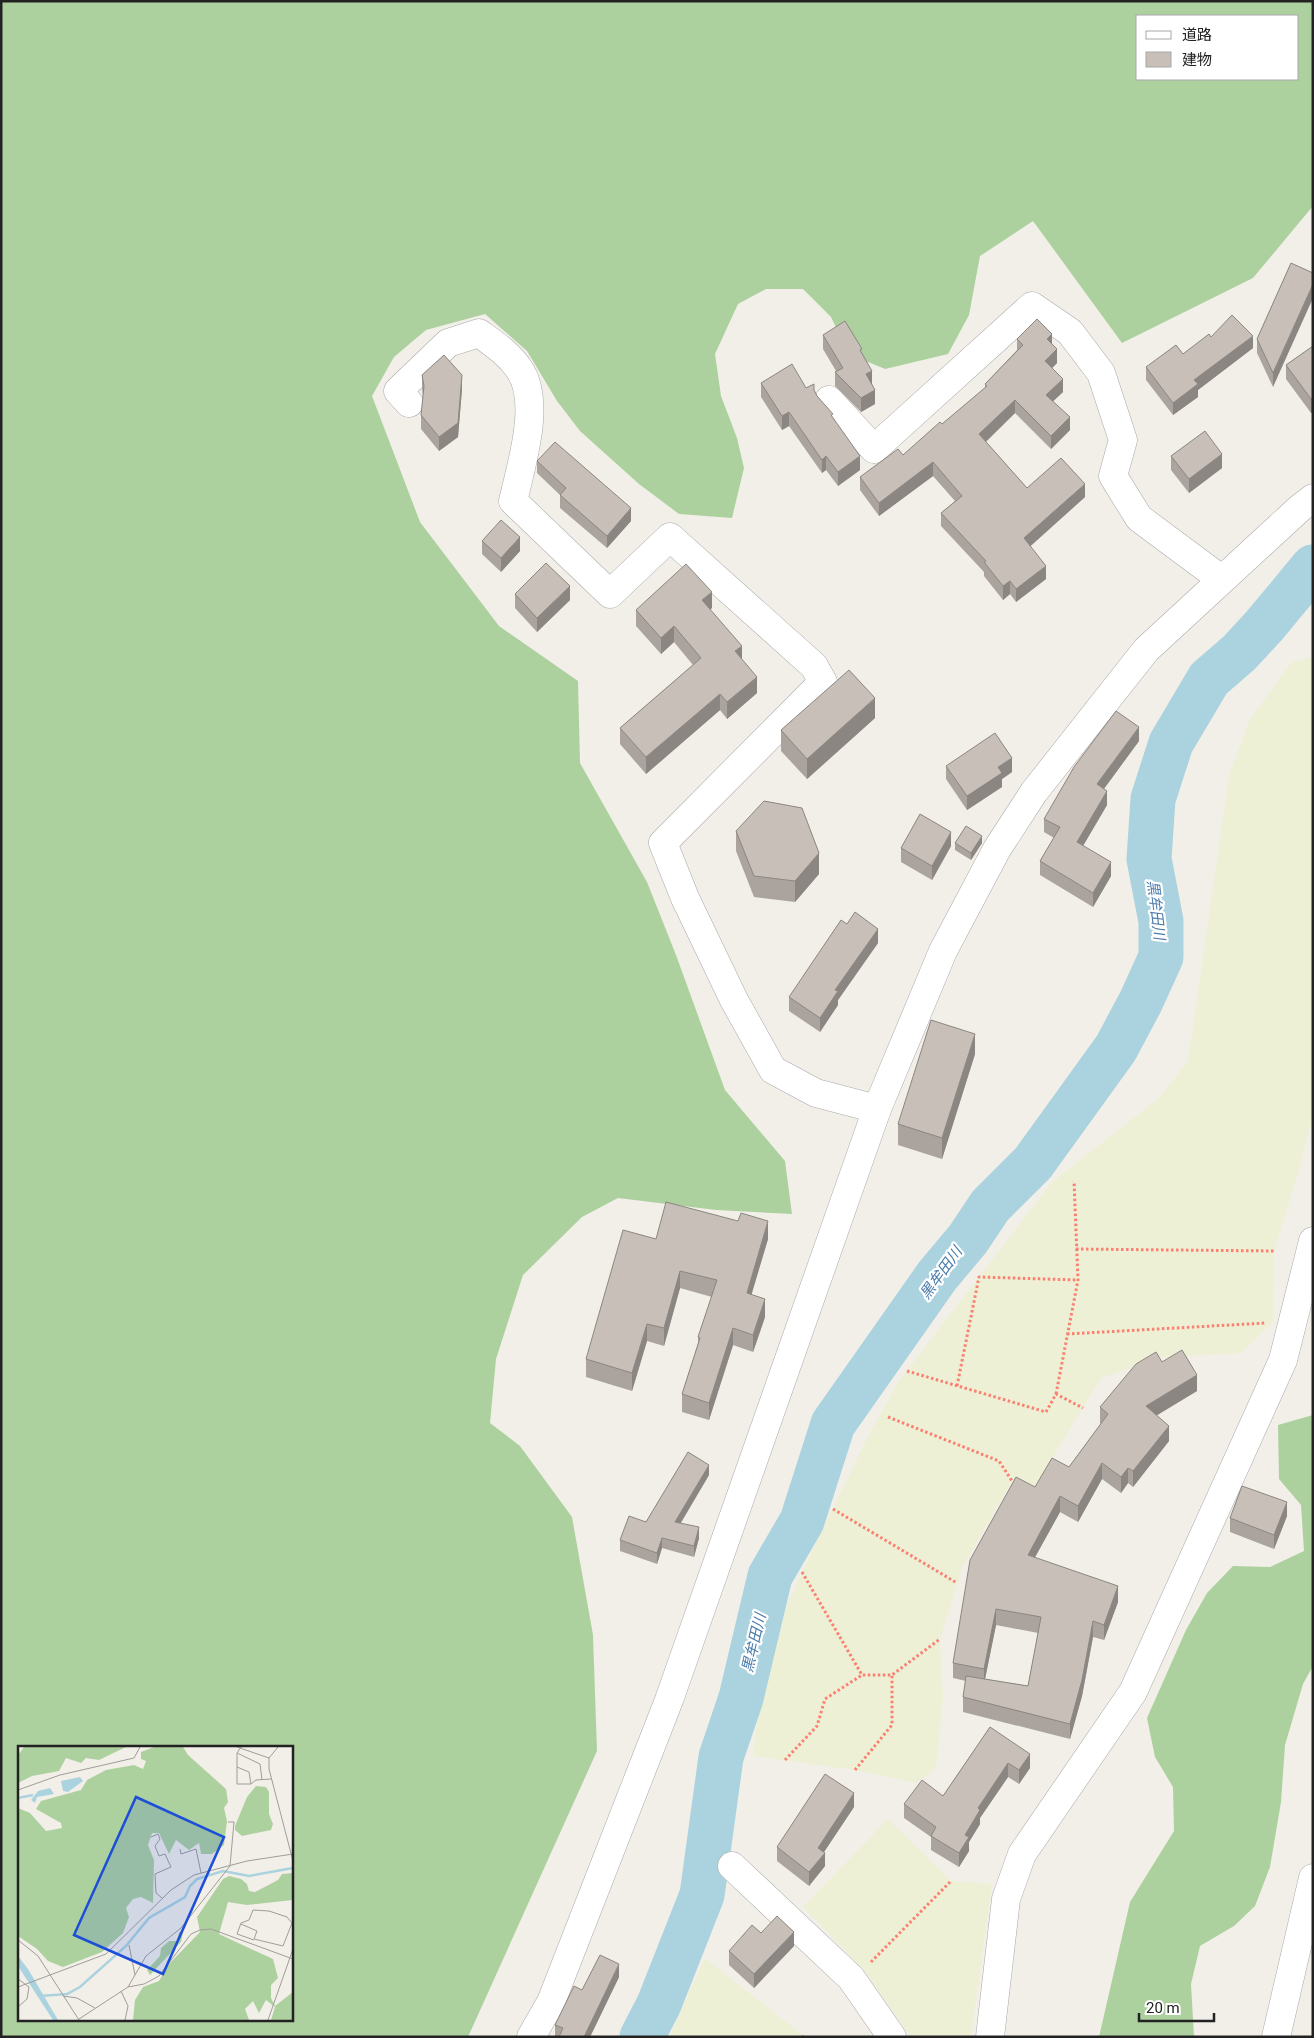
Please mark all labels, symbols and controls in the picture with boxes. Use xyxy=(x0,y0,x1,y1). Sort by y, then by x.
legend xyxy=(1136,15,1299,80)
text: 道路 xyxy=(1182,26,1212,44)
text: 建物 xyxy=(1182,51,1212,69)
water label: 黒牟田川 xyxy=(1143,879,1169,943)
water label: 黒牟田川 xyxy=(916,1242,967,1303)
water label: 黒牟田川 xyxy=(738,1610,770,1674)
inset map xyxy=(18,1746,292,2020)
scale bar xyxy=(1139,1990,1214,2022)
text: 20 m xyxy=(1146,1999,1180,2017)

